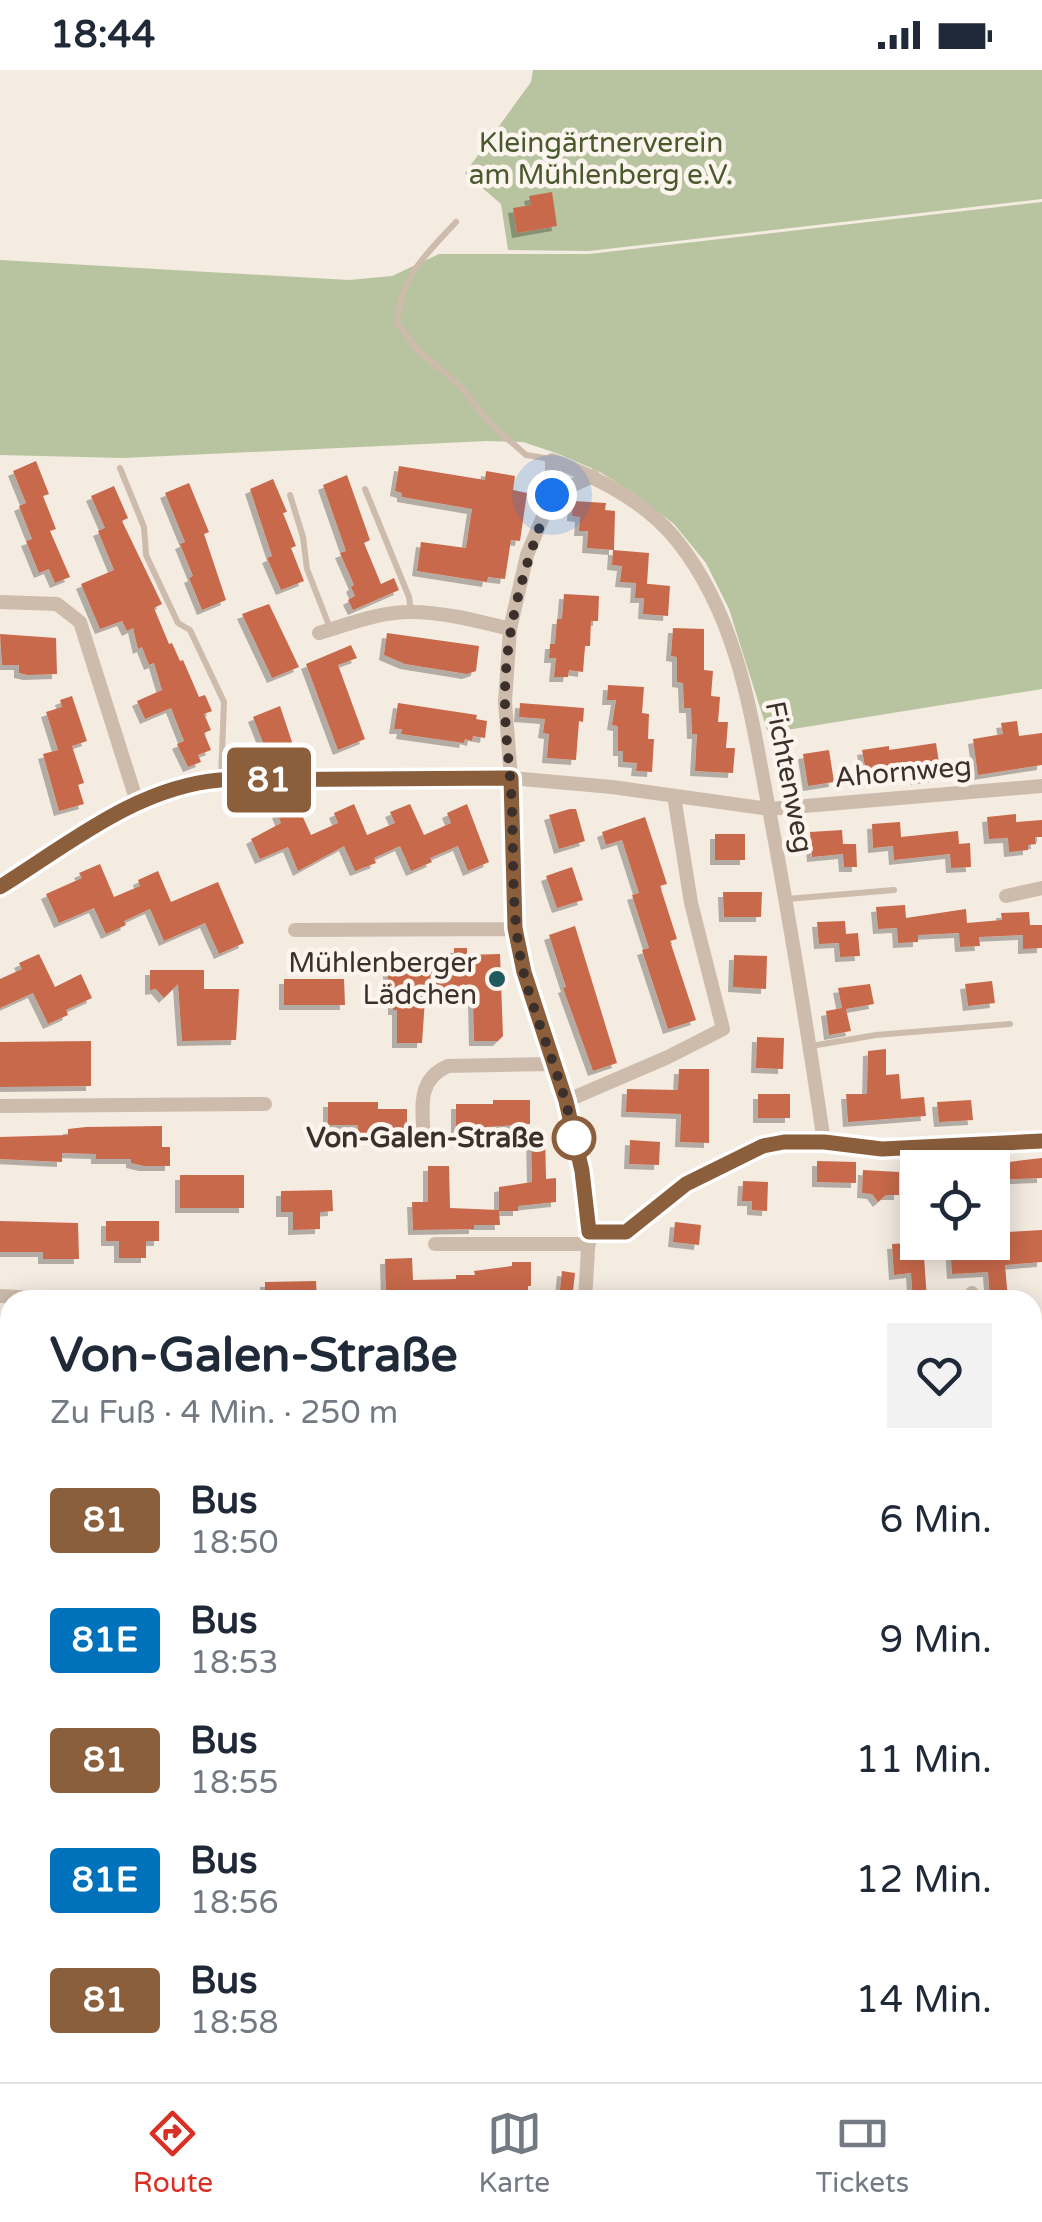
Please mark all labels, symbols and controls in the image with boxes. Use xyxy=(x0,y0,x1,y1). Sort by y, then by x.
text: 18:44 xyxy=(50,12,155,58)
park label: Kleingärtnerverein am Mühlenberg e.V. xyxy=(469,126,733,192)
your location xyxy=(527,470,577,520)
street label: Fichtenweg xyxy=(758,698,820,856)
line badge: 81 xyxy=(224,748,314,812)
street label: Ahornweg xyxy=(833,749,973,795)
text: 81 xyxy=(247,759,291,801)
place label: Mühlenberger Lädchen xyxy=(288,946,477,1012)
marker: Mühlenberger Lädchen xyxy=(486,968,508,990)
marker: Von-Galen-Straße xyxy=(553,1117,595,1159)
place label: Von-Galen-Straße xyxy=(306,1121,544,1155)
map controls xyxy=(900,1150,1010,1260)
button: locate xyxy=(900,1150,1010,1260)
button: heart xyxy=(887,1323,992,1428)
text: Von-Galen-Straße xyxy=(50,1327,458,1385)
text: Zu Fuß · 4 Min. · 250 m xyxy=(50,1394,398,1432)
text: Bus xyxy=(190,1478,257,1524)
text: 6 Min. xyxy=(879,1497,992,1543)
text: 81 xyxy=(83,1499,127,1541)
text: 18:50 xyxy=(190,1524,279,1562)
text: Bus xyxy=(190,1598,257,1644)
text: 9 Min. xyxy=(879,1617,992,1663)
text: 81E xyxy=(72,1619,138,1661)
text: 18:53 xyxy=(190,1644,279,1682)
text: Bus xyxy=(190,1718,257,1764)
text: 11 Min. xyxy=(856,1737,992,1783)
text: 81 xyxy=(83,1739,127,1781)
text: 18:55 xyxy=(190,1764,279,1802)
text: Bus xyxy=(190,1838,257,1884)
text: 12 Min. xyxy=(856,1857,992,1903)
text: 81E xyxy=(72,1859,138,1901)
text: 18:56 xyxy=(190,1884,279,1922)
text: Bus xyxy=(190,1958,257,2004)
text: 14 Min. xyxy=(856,1977,992,2023)
text: 81 xyxy=(83,1979,127,2021)
text: 18:58 xyxy=(190,2004,279,2042)
tab: Route xyxy=(133,2106,213,2200)
tab: Karte xyxy=(479,2106,550,2200)
tab: Tickets xyxy=(816,2106,909,2200)

